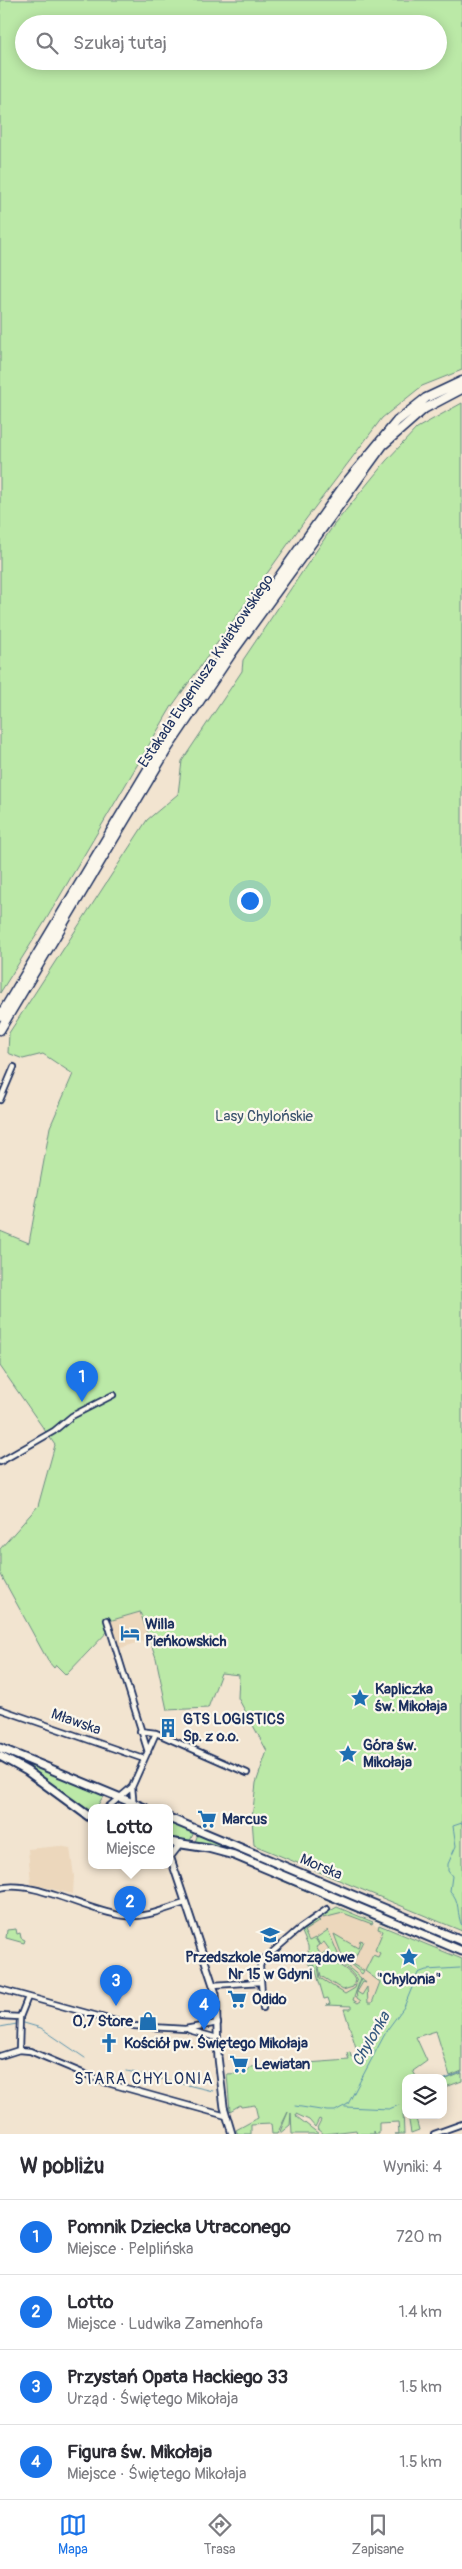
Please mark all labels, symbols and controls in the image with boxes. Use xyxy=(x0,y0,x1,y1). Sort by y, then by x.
search box xyxy=(15,15,447,70)
icon: search xyxy=(33,29,61,57)
text: Szukaj tutaj xyxy=(73,31,167,55)
street label: Estakada Eugeniusza Kwiatkowskiego xyxy=(134,571,278,771)
your location xyxy=(237,888,263,914)
park label: Lasy Chylońskie xyxy=(215,1107,313,1126)
pin: 1 xyxy=(66,1361,98,1402)
place label: Willa Pieńkowskich xyxy=(145,1615,227,1651)
hotel icon: Willa Pieńkowskich xyxy=(119,1622,141,1644)
place label: Kapliczka św. Mikołaja xyxy=(375,1680,447,1716)
place icon: Kapliczka św. Mikołaja xyxy=(349,1687,371,1709)
street label: Mławska xyxy=(49,1705,103,1739)
place label: GTS LOGISTICS Sp. z o.o. xyxy=(183,1710,285,1746)
building icon: GTS LOGISTICS Sp. z o.o. xyxy=(157,1717,179,1739)
place label: Góra św. Mikołaja xyxy=(363,1736,417,1772)
place icon: Góra św. Mikołaja xyxy=(337,1743,359,1765)
popup xyxy=(88,1804,173,1869)
supermarket icon: Marcus xyxy=(196,1808,218,1830)
place label: Marcus xyxy=(222,1810,267,1829)
text: Lotto xyxy=(106,1815,152,1839)
text: Miejsce xyxy=(106,1839,155,1859)
street label: Morska xyxy=(297,1850,345,1884)
pin: 2 xyxy=(114,1886,146,1927)
school or university icon: Przedszkole Samorządowe Nr 15 w Gdyni xyxy=(259,1924,281,1946)
place icon: "Chylonia" xyxy=(398,1946,420,1968)
place label: Przedszkole Samorządowe Nr 15 w Gdyni xyxy=(185,1948,355,1984)
pin: 3 xyxy=(100,1965,132,2006)
place label: "Chylonia" xyxy=(377,1970,441,1989)
supermarket icon: Odido xyxy=(226,1988,248,2010)
pin: 4 xyxy=(188,1989,220,2030)
place label: Odido xyxy=(252,1990,287,2009)
water label: Chylonka xyxy=(347,2007,395,2070)
shop icon: 0,7 Store xyxy=(137,2010,159,2032)
place label: 0,7 Store xyxy=(72,2012,134,2031)
church icon: Kościół pw. Świętego Mikołaja xyxy=(98,2032,120,2054)
place label: Kościół pw. Świętego Mikołaja xyxy=(124,2034,308,2053)
supermarket icon: Lewiatan xyxy=(228,2053,250,2075)
place label: Lewiatan xyxy=(254,2055,311,2074)
district label: STARA CHYLONIA xyxy=(74,2069,214,2089)
map controls xyxy=(402,2074,447,2119)
button: layers xyxy=(402,2074,447,2119)
text: W pobliżu xyxy=(20,2153,104,2180)
text: Wyniki: 4 xyxy=(383,2157,442,2177)
text: Pomnik Dziecka Utraconego xyxy=(67,2215,291,2239)
text: 1 xyxy=(33,2227,39,2247)
text: 720 m xyxy=(396,2227,442,2247)
text: Miejsce · Pelplińska xyxy=(67,2239,193,2259)
text: Lotto xyxy=(67,2290,113,2314)
text: 2 xyxy=(32,2302,40,2322)
text: 1.4 km xyxy=(399,2302,442,2322)
text: Miejsce · Ludwika Zamenhofa xyxy=(67,2314,263,2334)
text: Przystań Opata Hackiego 33 xyxy=(67,2365,288,2389)
text: 3 xyxy=(32,2377,40,2397)
text: 1.5 km xyxy=(399,2377,442,2397)
text: Urząd · Świętego Mikołaja xyxy=(67,2389,238,2409)
text: Figura św. Mikołaja xyxy=(67,2440,212,2464)
text: 4 xyxy=(31,2452,41,2472)
text: 1.5 km xyxy=(399,2452,442,2472)
text: Miejsce · Świętego Mikołaja xyxy=(67,2464,246,2484)
tab: Mapa xyxy=(58,2511,88,2558)
tab: Trasa xyxy=(204,2511,236,2558)
tab: Zapisane xyxy=(352,2511,404,2558)

